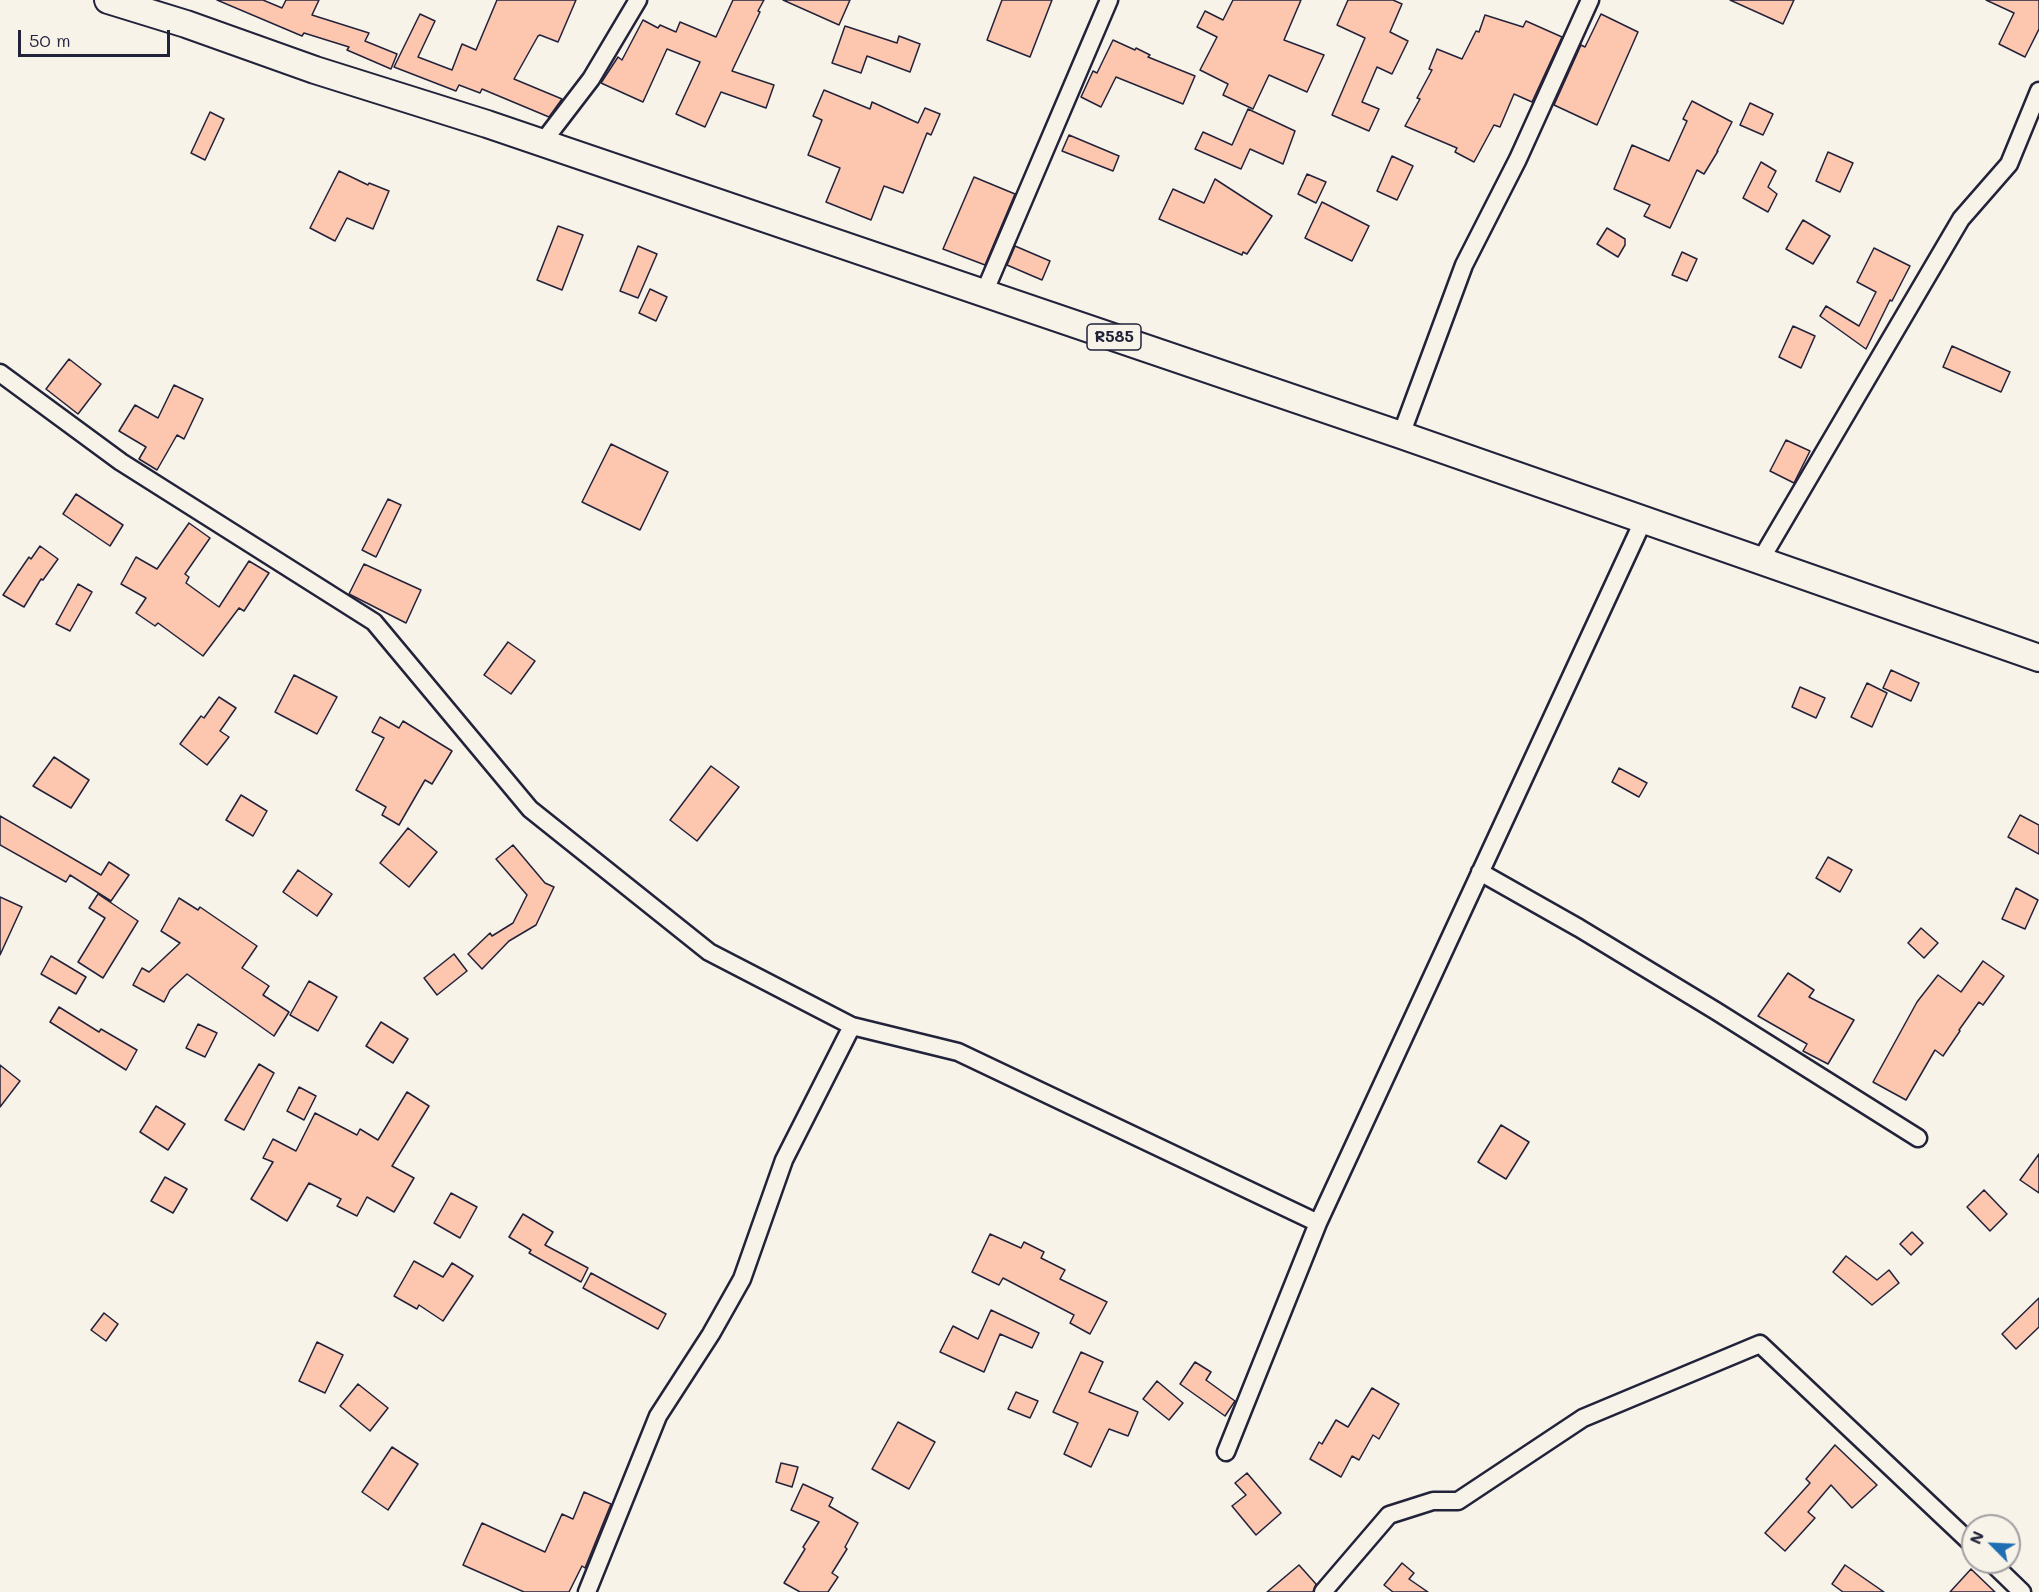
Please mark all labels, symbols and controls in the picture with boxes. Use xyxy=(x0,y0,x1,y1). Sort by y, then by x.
scale bar xyxy=(21,18,172,56)
text: 50 m xyxy=(29,28,71,52)
road number: R585 xyxy=(1087,324,1141,350)
north arrow xyxy=(1961,1514,2021,1574)
text: N xyxy=(1964,1527,1988,1547)

